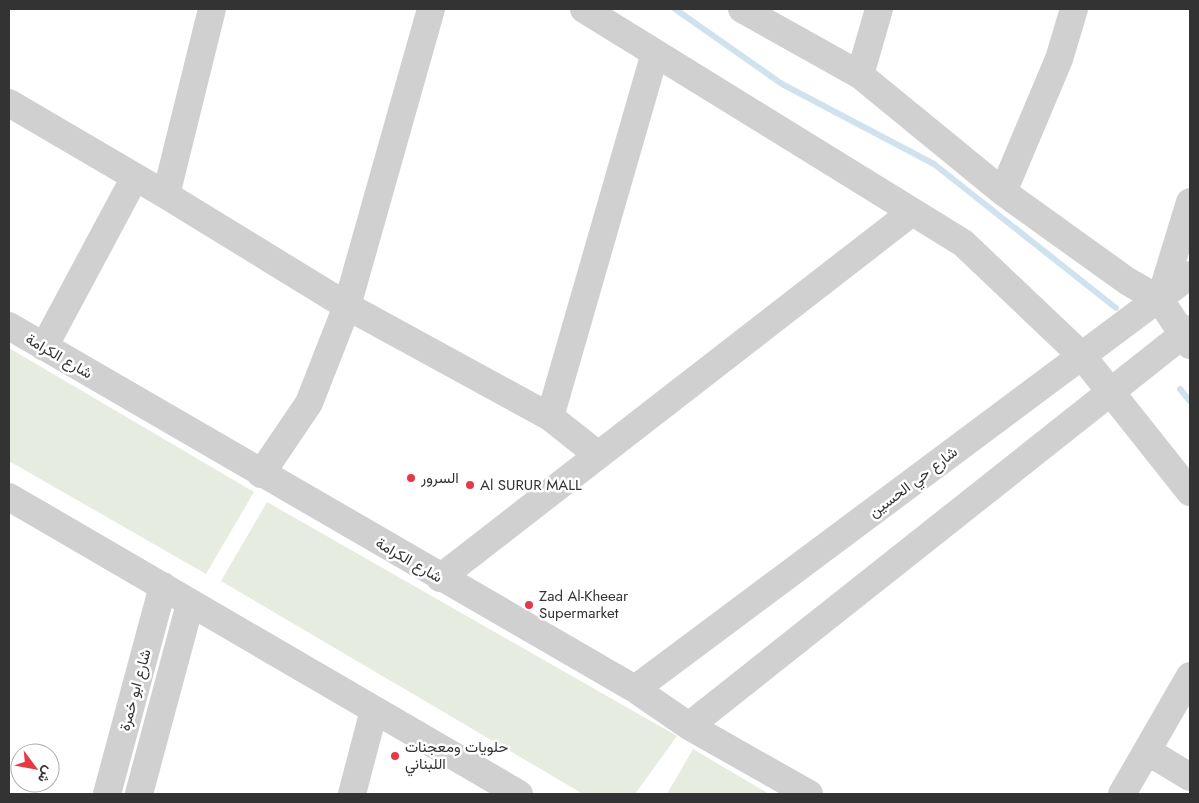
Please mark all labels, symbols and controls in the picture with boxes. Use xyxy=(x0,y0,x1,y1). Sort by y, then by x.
street label: شارع الكرامة xyxy=(21,328,97,384)
street label: شارع حي الحسين xyxy=(864,441,963,524)
place label: السرور xyxy=(420,467,459,489)
marker: السرور xyxy=(405,472,417,484)
place label: Al SURUR MALL xyxy=(480,474,582,496)
marker: Al SURUR MALL xyxy=(464,479,476,491)
street label: شارع الكرامة xyxy=(371,532,447,588)
place label: Zad Al-Kheear Supermarket xyxy=(539,585,629,624)
marker: Zad Al-Kheear Supermarket xyxy=(523,599,535,611)
street label: شارع ابو خمرة xyxy=(114,646,157,733)
place label: حلويات ومعجنات اللبناني xyxy=(405,736,508,777)
north arrow xyxy=(10,743,60,793)
marker: حلويات ومعجنات اللبناني xyxy=(389,750,401,762)
text: ش xyxy=(33,762,59,787)

